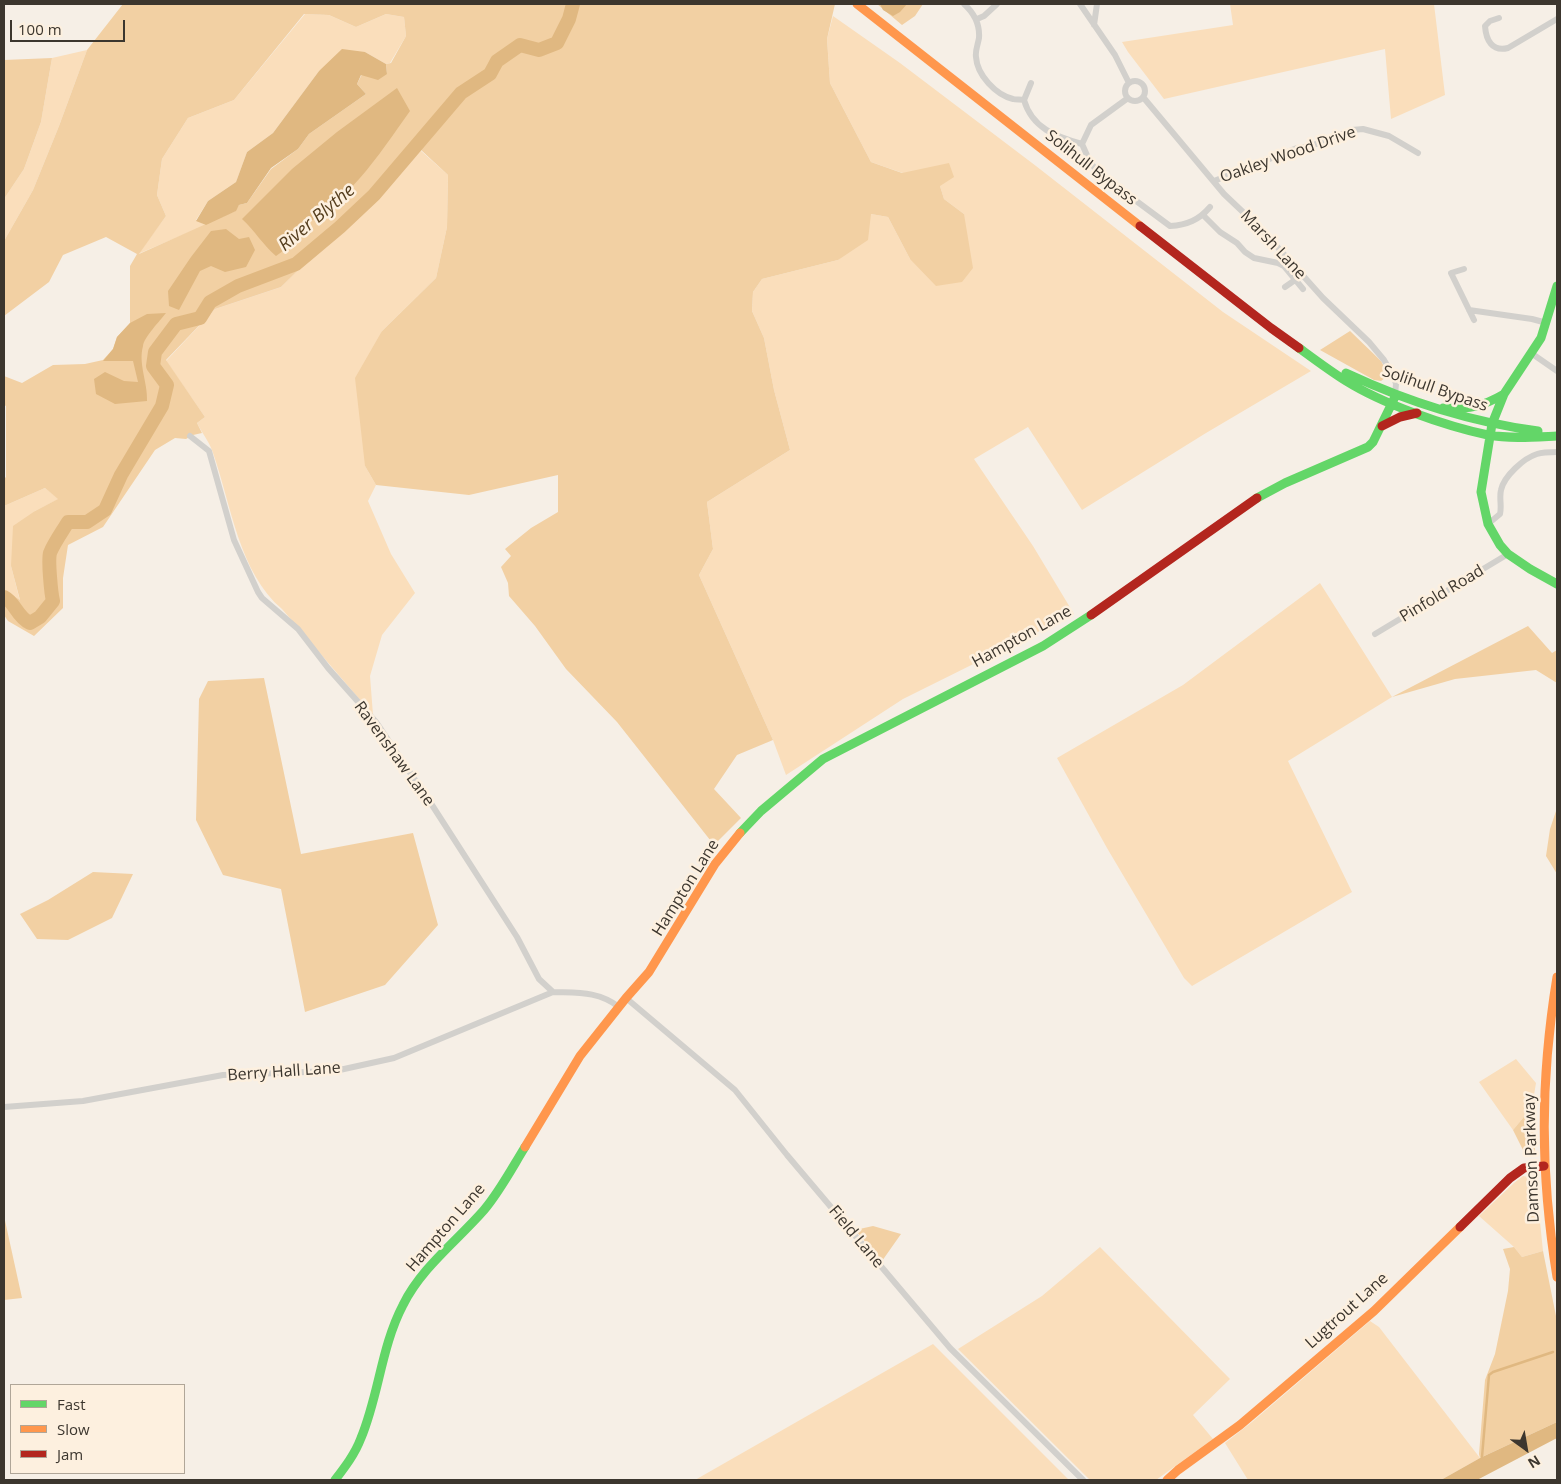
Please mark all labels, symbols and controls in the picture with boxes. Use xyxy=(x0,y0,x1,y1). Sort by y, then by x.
scale bar xyxy=(12,10,128,42)
text: 100 m xyxy=(18,19,62,39)
street label: Oakley Wood Drive xyxy=(1218,123,1358,187)
street label: Solihull Bypass xyxy=(1042,126,1140,210)
water label: River Blythe xyxy=(275,180,359,256)
street label: Marsh Lane xyxy=(1236,206,1310,284)
street label: Solihull Bypass xyxy=(1380,362,1490,416)
street label: Pinfold Road xyxy=(1396,561,1488,627)
street label: Hampton Lane xyxy=(969,602,1075,672)
street label: Ravenshaw Lane xyxy=(350,698,438,810)
street label: Hampton Lane xyxy=(649,836,723,940)
street label: Berry Hall Lane xyxy=(227,1058,341,1086)
street label: Damson Parkway xyxy=(1520,1093,1544,1223)
street label: Hampton Lane xyxy=(402,1180,490,1276)
street label: Field Lane xyxy=(824,1202,888,1272)
street label: Lugtrout Lane xyxy=(1302,1269,1392,1353)
legend xyxy=(10,1384,185,1474)
text: Fast xyxy=(57,1394,86,1414)
text: Slow xyxy=(57,1419,90,1439)
north arrow xyxy=(1501,1424,1551,1474)
text: Jam xyxy=(57,1444,83,1464)
text: N xyxy=(1524,1451,1544,1473)

